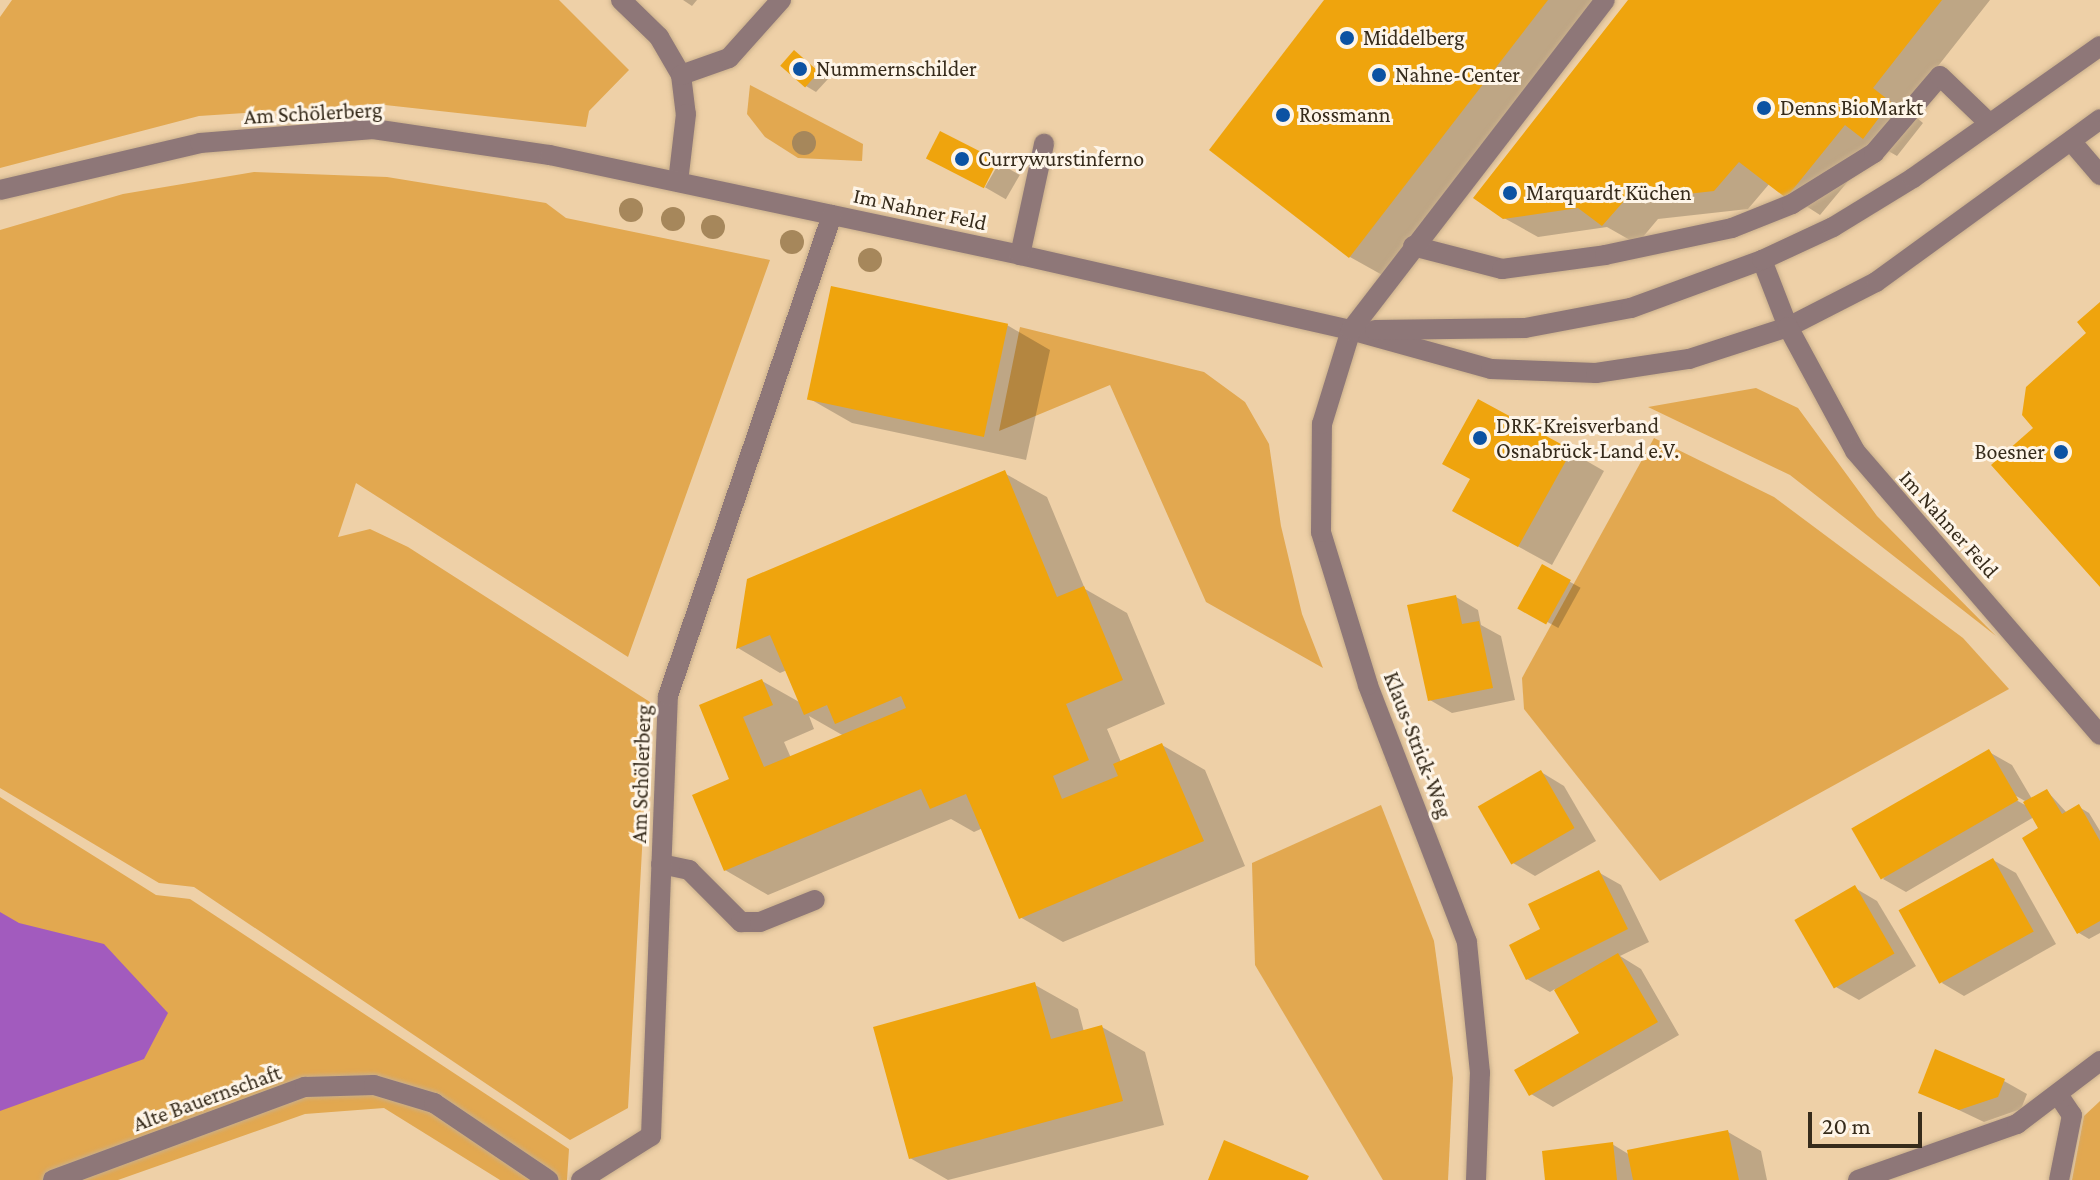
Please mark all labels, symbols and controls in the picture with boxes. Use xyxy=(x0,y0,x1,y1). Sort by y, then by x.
place label: Middelberg xyxy=(1363,25,1465,51)
marker: Middelberg xyxy=(1338,29,1356,47)
place label: Nummernschilder xyxy=(816,56,977,82)
marker: Nummernschilder xyxy=(791,60,809,78)
place label: Nahne-Center xyxy=(1395,62,1520,88)
marker: Nahne-Center xyxy=(1370,66,1388,84)
place label: Denns BioMarkt xyxy=(1780,95,1923,121)
street label: Am Schölerberg xyxy=(243,96,383,130)
marker: Denns BioMarkt xyxy=(1755,99,1773,117)
place label: Rossmann xyxy=(1299,102,1391,128)
marker: Rossmann xyxy=(1274,106,1292,124)
place label: Currywurstinferno xyxy=(978,146,1144,172)
marker: Currywurstinferno xyxy=(953,150,971,168)
place label: Marquardt Küchen xyxy=(1526,180,1691,206)
street label: Im Nahner Feld xyxy=(851,182,989,236)
marker: Marquardt Küchen xyxy=(1501,184,1519,202)
place label: DRK-Kreisverband Osnabrück-Land e.V. xyxy=(1496,412,1679,464)
marker: DRK-Kreisverband Osnabrück-Land e.V. xyxy=(1471,429,1489,447)
place label: Boesner xyxy=(1974,439,2045,465)
marker: Boesner xyxy=(2052,443,2070,461)
street label: Im Nahner Feld xyxy=(1894,465,2004,583)
street label: Klaus-Strick-Weg xyxy=(1378,668,1458,822)
street label: Am Schölerberg xyxy=(625,704,657,844)
street label: Alte Bauernschaft xyxy=(129,1059,285,1137)
scale bar xyxy=(1812,1096,1926,1146)
text: 20 m xyxy=(1822,1112,1871,1139)

